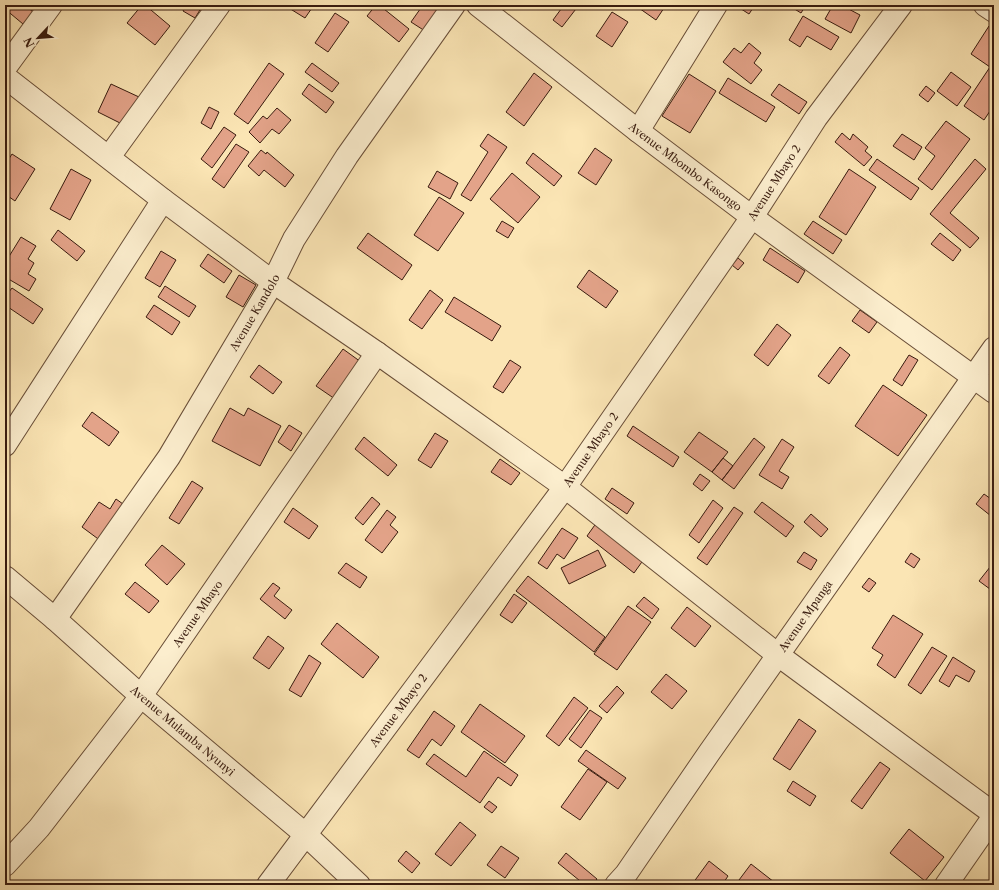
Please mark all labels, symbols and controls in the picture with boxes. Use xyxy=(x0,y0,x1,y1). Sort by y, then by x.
north arrow xyxy=(18,18,58,58)
text: N xyxy=(20,35,37,50)
street label: Avenue Mbombo Kasongo xyxy=(625,119,745,214)
street label: Avenue Mbayo 2 xyxy=(744,142,804,224)
street label: Avenue Kandolo xyxy=(226,272,283,354)
street label: Avenue Mbayo 2 xyxy=(560,410,621,490)
street label: Avenue Mbayo xyxy=(169,577,226,651)
street label: Avenue Mpanga xyxy=(775,578,835,655)
street label: Avenue Mbayo 2 xyxy=(366,671,430,750)
street label: Avenue Mulamba Nyunyi xyxy=(127,682,238,779)

